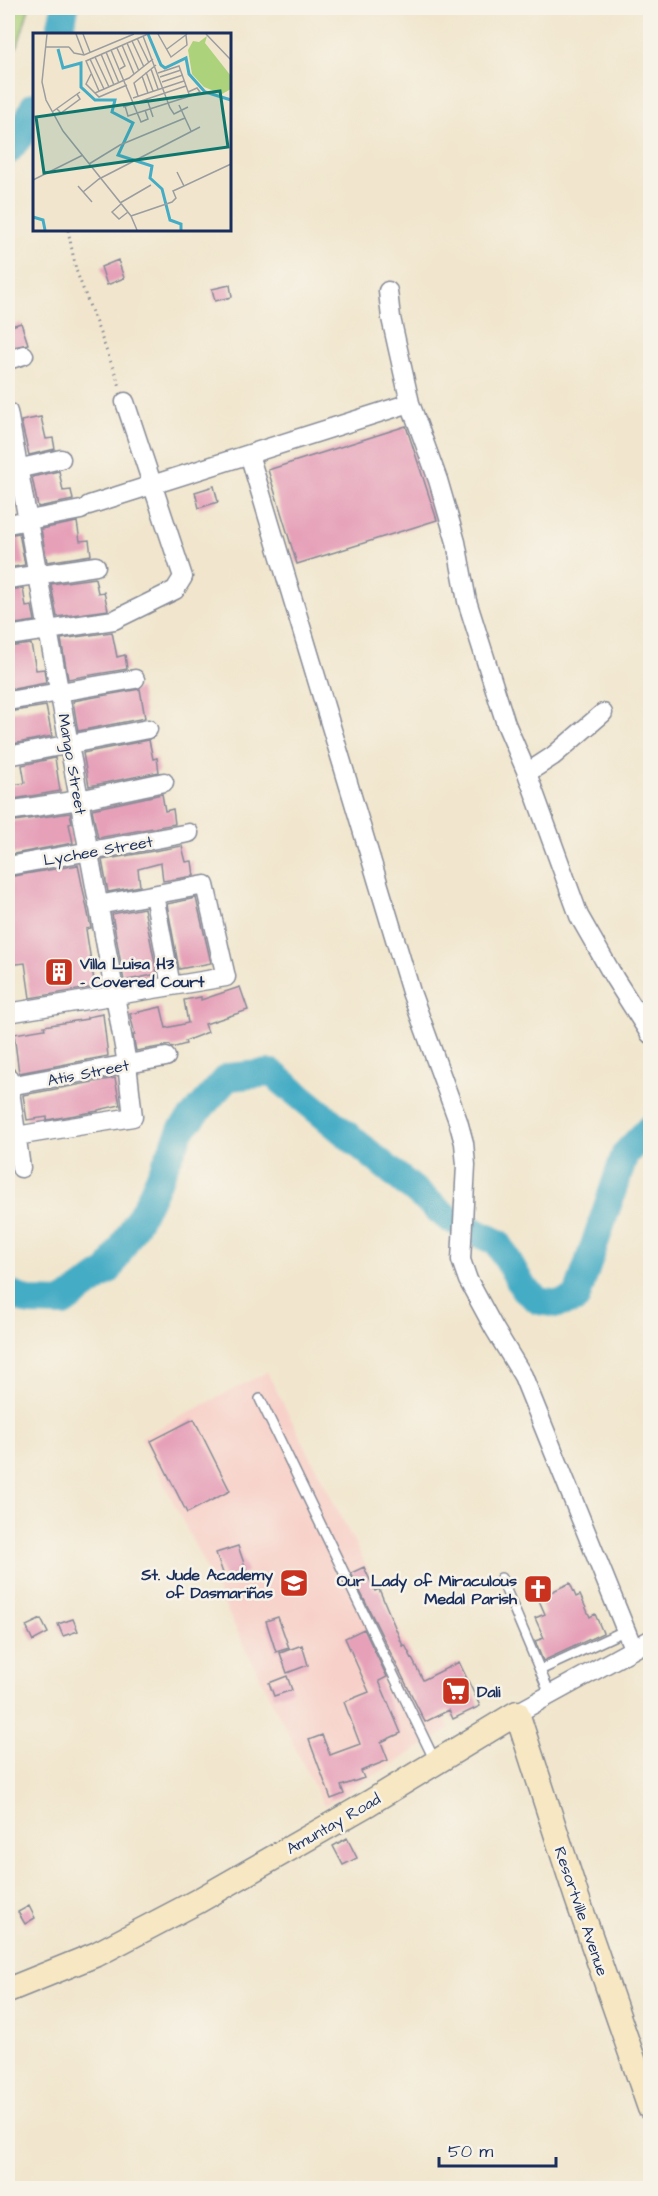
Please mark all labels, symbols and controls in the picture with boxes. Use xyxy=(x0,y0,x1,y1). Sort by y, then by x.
inset map xyxy=(33,33,231,231)
street label: Mango Street xyxy=(51,712,92,817)
street label: Lychee Street xyxy=(42,830,155,872)
place label: Villa Luisa H3 - Covered Court xyxy=(79,953,205,993)
building icon: Villa Luisa H3 - Covered Court xyxy=(43,956,75,988)
street label: Atis Street xyxy=(45,1054,132,1092)
place label: St. Jude Academy of Dasmariñas xyxy=(140,1564,273,1604)
school or university icon: St. Jude Academy of Dasmariñas xyxy=(278,1567,310,1599)
place label: Our Lady of Miraculous Medal Parish xyxy=(337,1570,518,1610)
church icon: Our Lady of Miraculous Medal Parish xyxy=(522,1573,554,1605)
supermarket icon: Dali xyxy=(440,1675,472,1707)
place label: Dali xyxy=(477,1681,501,1703)
street label: Amuntay Road xyxy=(282,1788,385,1861)
street label: Resortville Avenue xyxy=(549,1844,614,1979)
scale bar xyxy=(439,2130,556,2168)
text: 50 m xyxy=(448,2139,493,2164)

